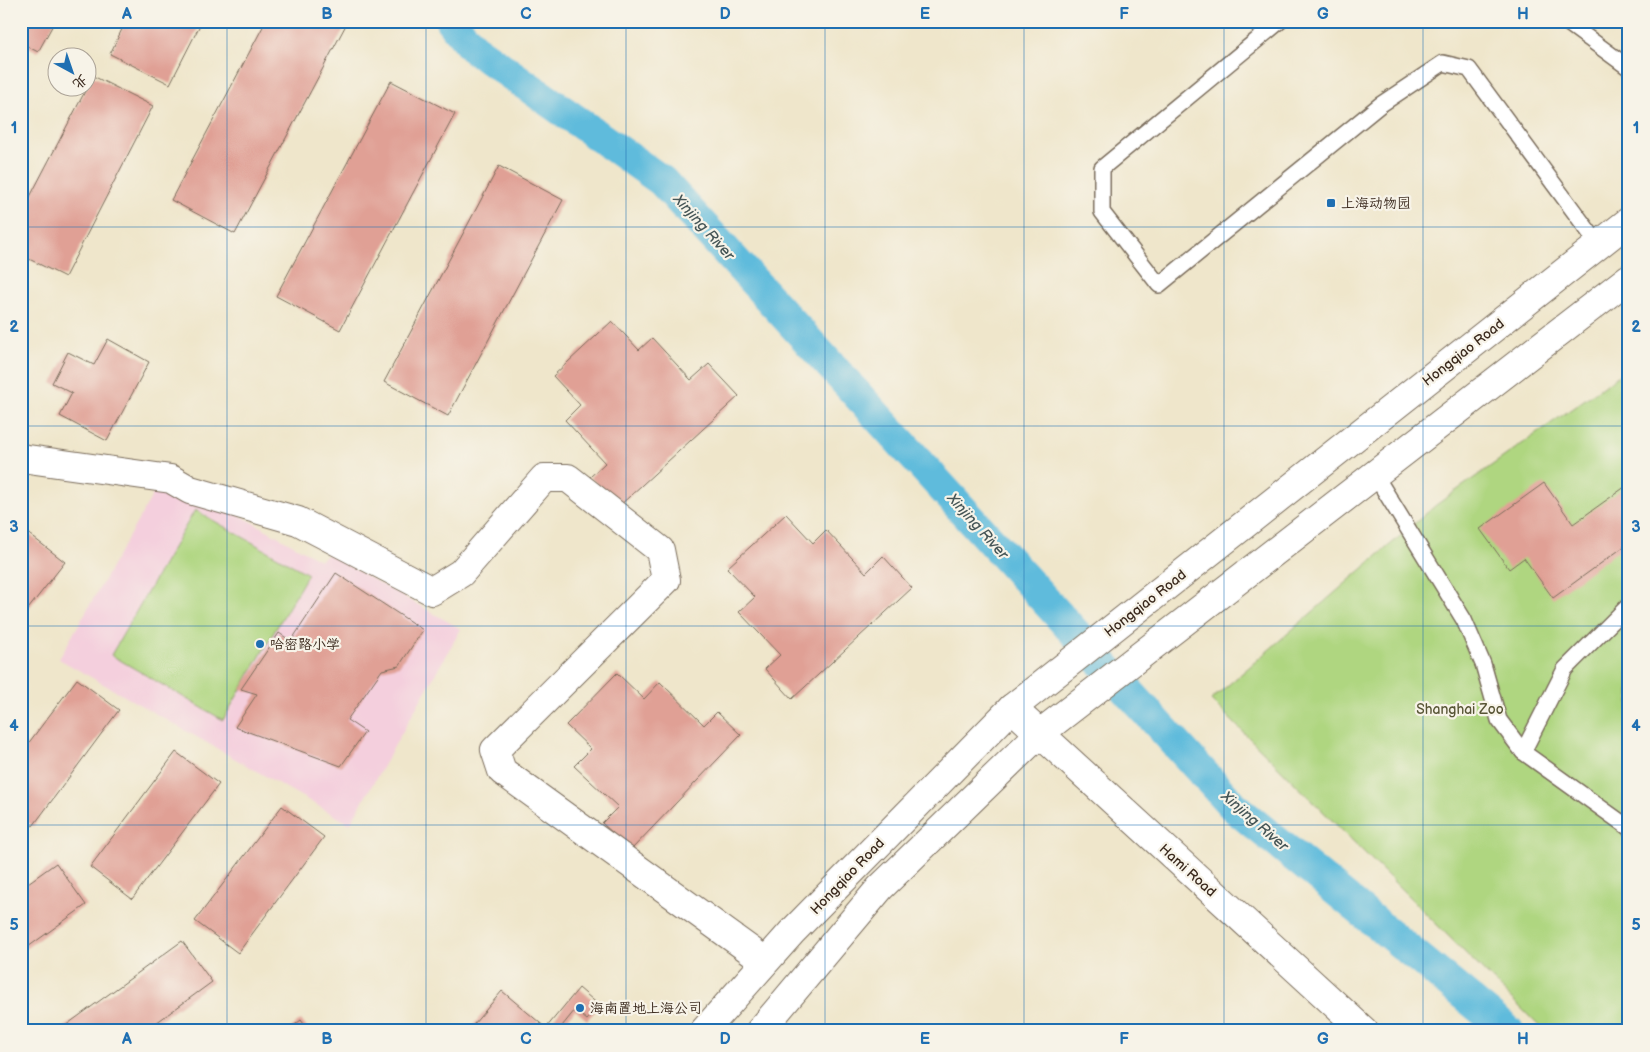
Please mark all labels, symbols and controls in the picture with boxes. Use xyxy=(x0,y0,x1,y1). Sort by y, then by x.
text: A xyxy=(121,5,132,24)
text: B xyxy=(321,5,333,24)
text: C xyxy=(520,5,532,24)
text: D xyxy=(719,5,731,24)
text: E xyxy=(920,5,930,24)
text: F xyxy=(1119,5,1129,24)
text: G xyxy=(1317,5,1329,24)
text: H xyxy=(1517,5,1529,24)
north arrow xyxy=(48,48,98,98)
text: 北 xyxy=(69,71,91,93)
text: 1 xyxy=(11,119,17,138)
text: 1 xyxy=(1633,119,1639,138)
water label: Xinjing River xyxy=(668,190,739,266)
place label: 上海动物园 xyxy=(1341,195,1411,212)
marker: 上海动物园 xyxy=(1325,197,1337,209)
street label: Hongqiao Road xyxy=(1419,315,1508,390)
text: 2 xyxy=(9,318,19,337)
text: 2 xyxy=(1631,318,1641,337)
water label: Xinjing River xyxy=(942,489,1013,565)
text: 3 xyxy=(9,518,19,537)
text: 3 xyxy=(1631,518,1641,537)
street label: Hongqiao Road xyxy=(1101,566,1190,641)
place label: 哈密路小学 xyxy=(270,636,340,653)
marker: 哈密路小学 xyxy=(254,638,266,650)
park label: Shanghai Zoo xyxy=(1416,701,1504,718)
text: 4 xyxy=(9,717,19,736)
text: 4 xyxy=(1631,717,1641,736)
water label: Xinjing River xyxy=(1216,786,1293,857)
street label: Hongqiao Road xyxy=(807,835,888,918)
street label: Hami Road xyxy=(1156,840,1220,900)
text: 5 xyxy=(9,916,19,935)
text: 5 xyxy=(1631,916,1641,935)
place label: 海南置地上海公司 xyxy=(590,1000,702,1017)
marker: 海南置地上海公司 xyxy=(574,1002,586,1014)
text: A xyxy=(121,1030,132,1049)
text: B xyxy=(321,1030,333,1049)
text: C xyxy=(520,1030,532,1049)
text: D xyxy=(719,1030,731,1049)
text: E xyxy=(920,1030,930,1049)
text: F xyxy=(1119,1030,1129,1049)
text: G xyxy=(1317,1030,1329,1049)
text: H xyxy=(1517,1030,1529,1049)

